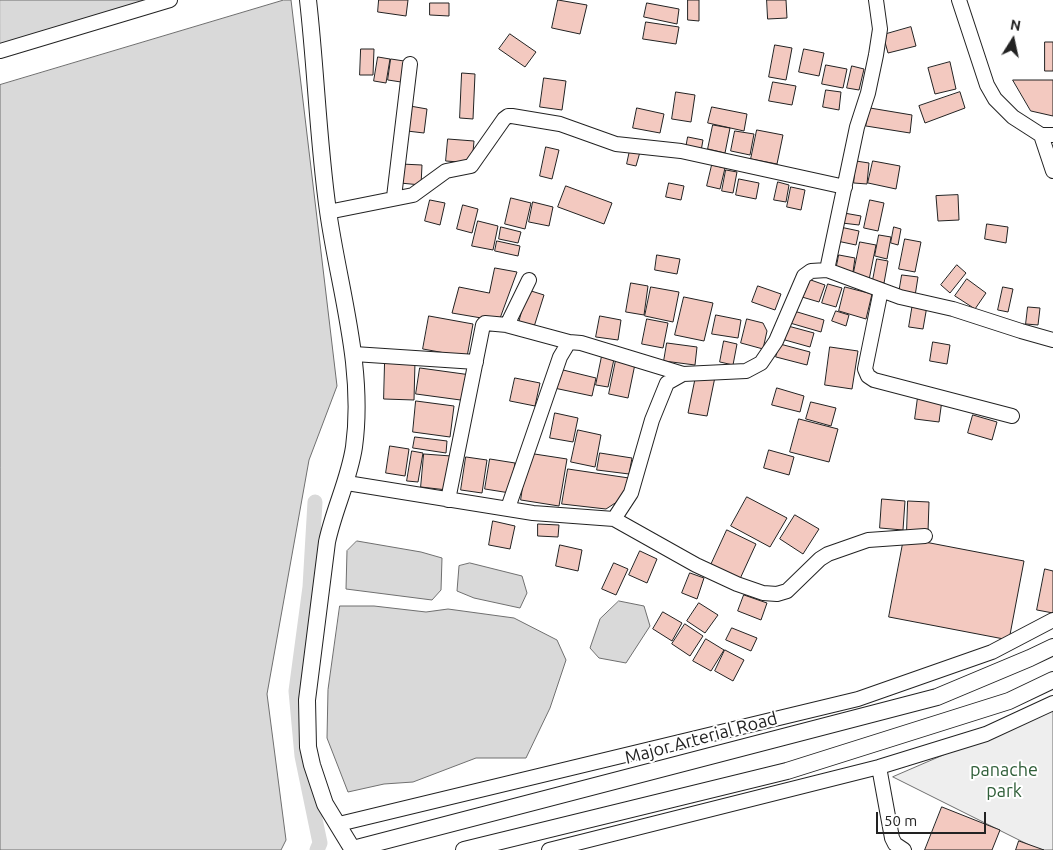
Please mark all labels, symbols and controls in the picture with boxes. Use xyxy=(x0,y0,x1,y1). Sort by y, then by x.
north arrow xyxy=(988,15,1038,65)
text: N xyxy=(1009,16,1022,34)
street label: Major Arterial Road xyxy=(622,707,780,769)
park label: panache park xyxy=(970,759,1038,802)
scale bar xyxy=(878,802,988,834)
text: 50 m xyxy=(884,812,917,829)

